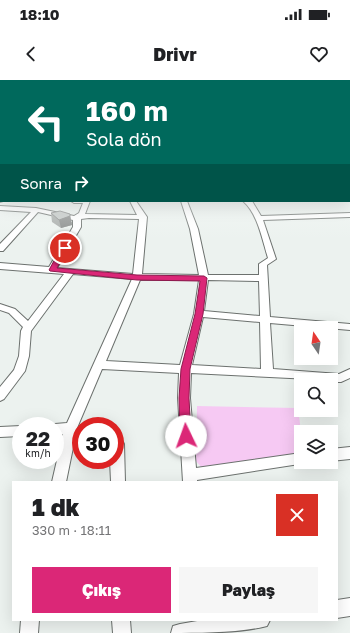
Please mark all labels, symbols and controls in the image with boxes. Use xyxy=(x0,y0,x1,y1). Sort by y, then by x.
text: 18:10 xyxy=(20,5,60,23)
icon: back xyxy=(20,43,42,65)
text: Drivr xyxy=(153,43,197,65)
icon: heart xyxy=(308,43,330,65)
text: 160 m xyxy=(86,94,168,127)
icon: left xyxy=(20,96,72,148)
text: Sola dön xyxy=(86,128,162,150)
icon: right xyxy=(70,172,92,194)
text: Sonra xyxy=(20,174,62,192)
pin xyxy=(48,231,82,265)
icon: arrive xyxy=(54,237,76,259)
north arrow xyxy=(294,321,338,365)
map controls xyxy=(294,321,338,469)
button: search xyxy=(294,373,338,417)
position arrow xyxy=(165,415,207,457)
speed limit sign: 30 xyxy=(72,417,124,469)
button: layers xyxy=(294,425,338,469)
text: 22 xyxy=(26,426,50,450)
text: km/h xyxy=(25,447,51,459)
text: 1 dk xyxy=(32,492,79,521)
button: close xyxy=(276,494,318,536)
text: 330 m · 18:11 xyxy=(32,522,111,538)
button: Çıkış xyxy=(32,567,171,613)
button: Paylaş xyxy=(179,567,318,613)

